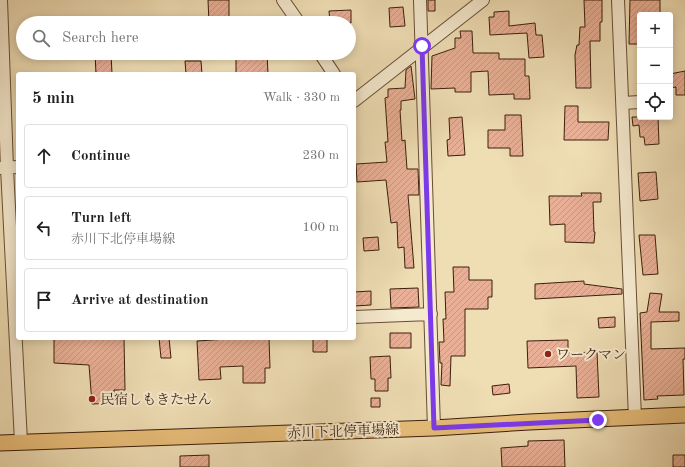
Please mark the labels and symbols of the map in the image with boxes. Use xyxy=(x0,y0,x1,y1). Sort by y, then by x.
route start xyxy=(413,37,431,55)
place label: ワークマン xyxy=(556,347,626,362)
marker: ワークマン xyxy=(543,349,553,359)
place label: 民宿しもきたせん xyxy=(100,392,212,407)
marker: 民宿しもきたせん xyxy=(87,394,97,404)
route end xyxy=(589,411,607,429)
street label: 赤川下北停車場線 xyxy=(287,422,399,441)

